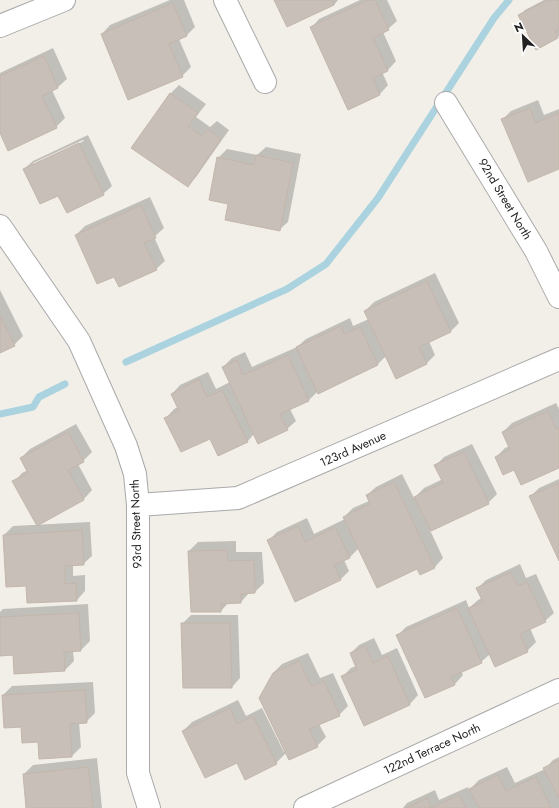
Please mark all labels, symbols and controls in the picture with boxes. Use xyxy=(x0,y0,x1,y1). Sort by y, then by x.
north arrow xyxy=(503,16,543,56)
text: N xyxy=(511,18,526,36)
street label: 92nd Street North xyxy=(474,155,536,243)
street label: 123rd Avenue xyxy=(317,426,389,472)
street label: 93rd Street North xyxy=(125,479,147,569)
street label: 122nd Terrace North xyxy=(381,719,483,779)

